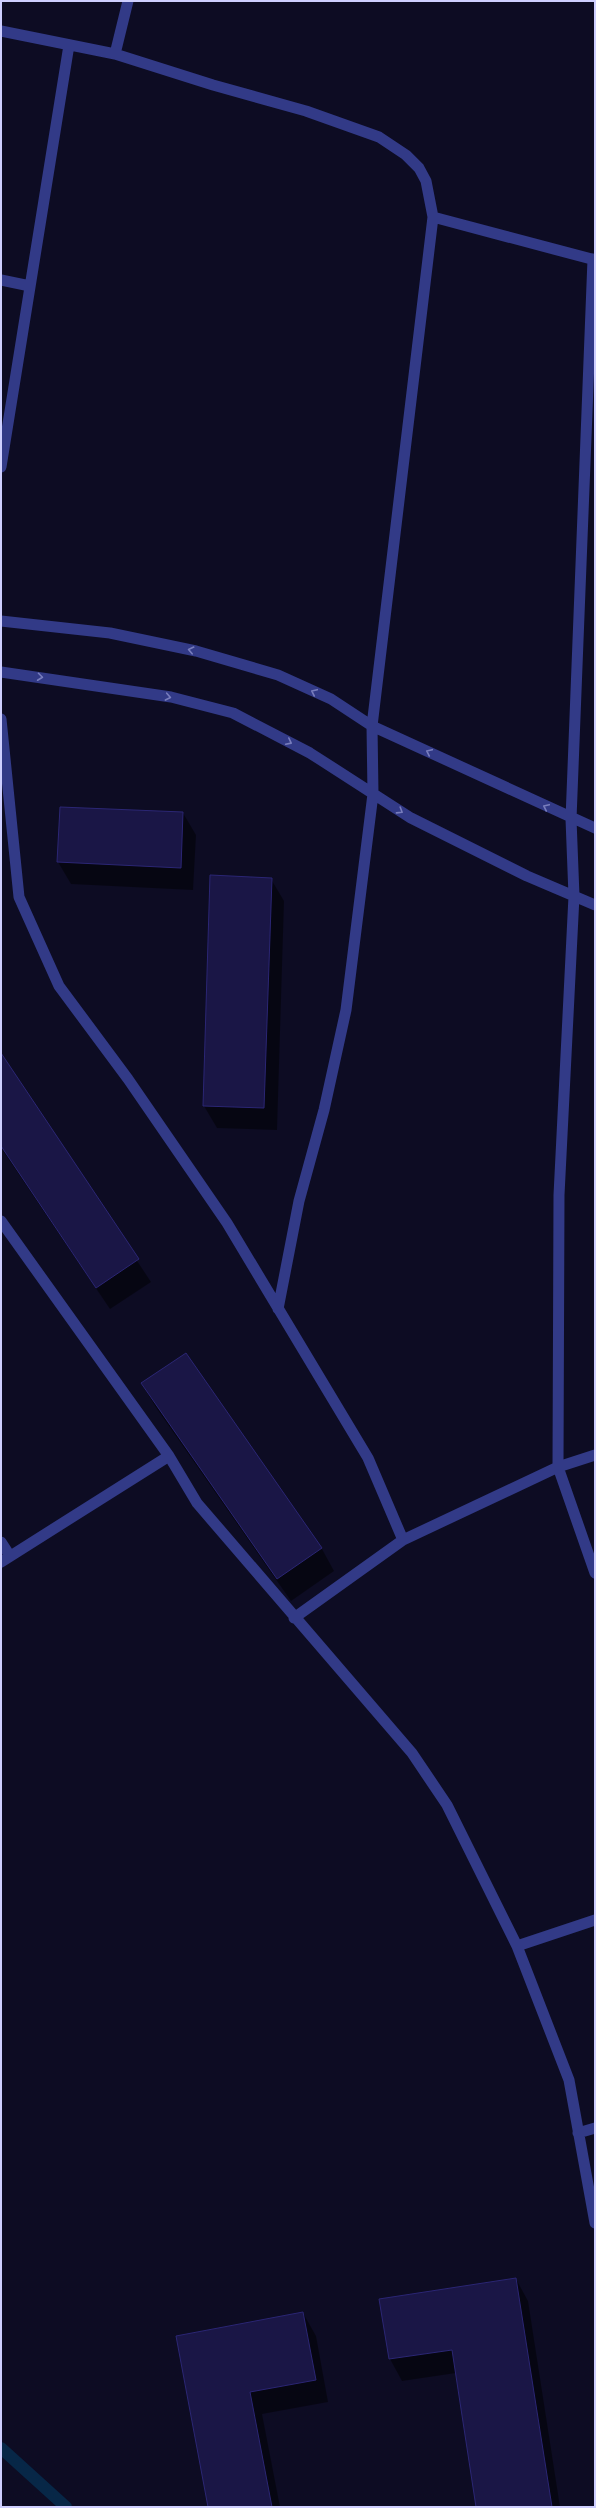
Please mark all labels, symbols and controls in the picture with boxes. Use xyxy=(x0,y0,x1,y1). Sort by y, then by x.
one-way arrow xyxy=(188,646,194,654)
one-way arrow xyxy=(37,672,43,681)
one-way arrow xyxy=(311,688,318,696)
one-way arrow xyxy=(165,692,171,701)
one-way arrow xyxy=(285,738,292,745)
one-way arrow xyxy=(425,749,433,757)
one-way arrow xyxy=(543,804,551,812)
one-way arrow xyxy=(395,806,402,813)

